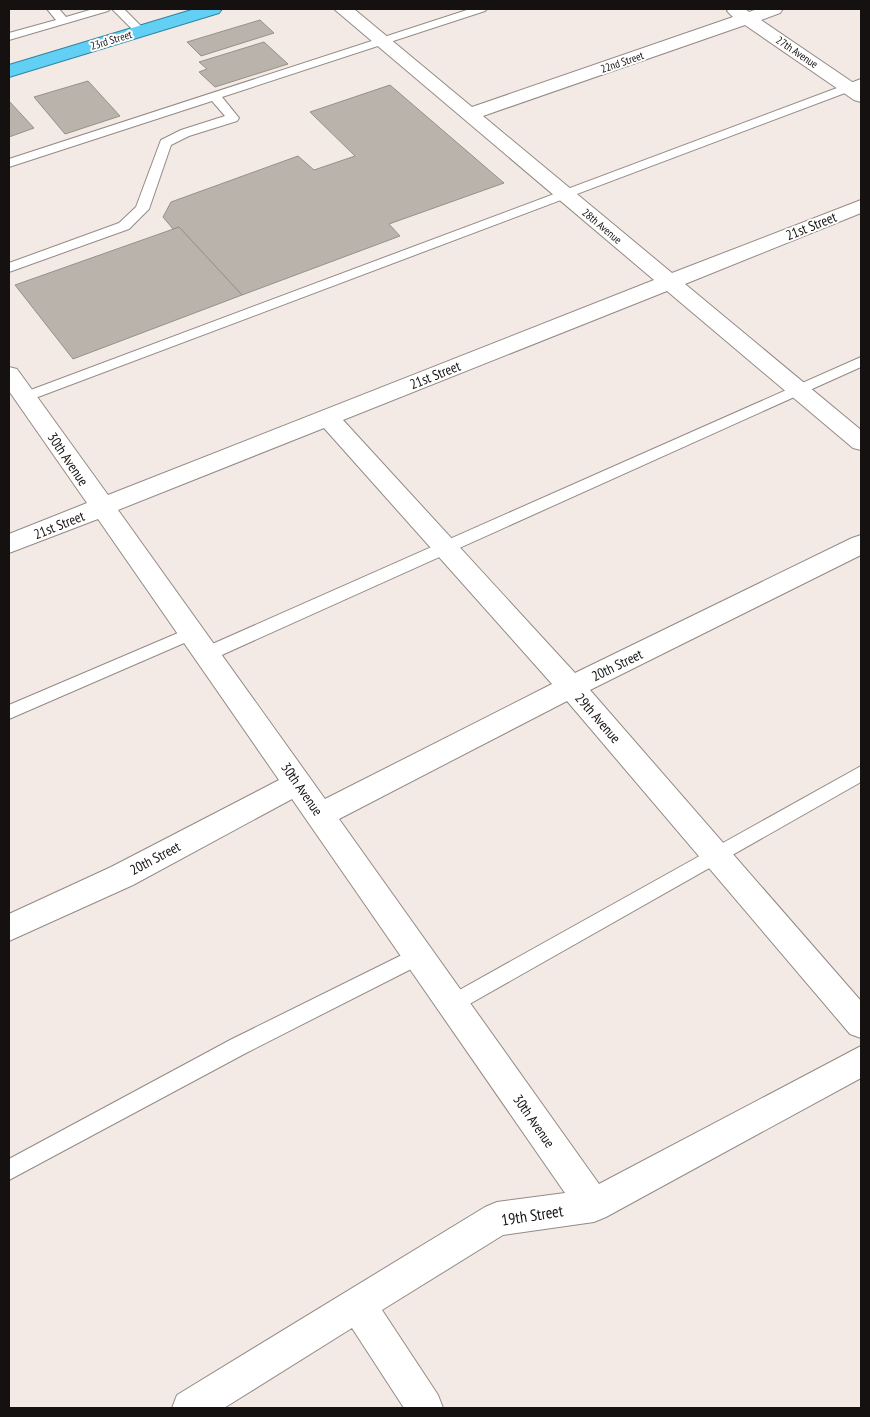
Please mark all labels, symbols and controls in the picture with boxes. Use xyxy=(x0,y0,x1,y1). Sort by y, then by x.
street label: 23rd Street xyxy=(88,27,134,53)
street label: 27th Avenue xyxy=(773,33,821,71)
street label: 22nd Street xyxy=(599,48,645,76)
street label: 28th Avenue xyxy=(579,205,625,247)
street label: 21st Street xyxy=(783,208,839,244)
street label: 21st Street xyxy=(407,357,463,393)
street label: 30th Avenue xyxy=(44,429,93,489)
street label: 21st Street xyxy=(31,507,87,543)
street label: 20th Street xyxy=(589,645,646,685)
street label: 29th Avenue xyxy=(571,689,625,747)
street label: 30th Avenue xyxy=(277,759,327,819)
street label: 20th Street xyxy=(127,837,183,879)
street label: 30th Avenue xyxy=(509,1091,559,1151)
street label: 19th Street xyxy=(500,1200,565,1230)

